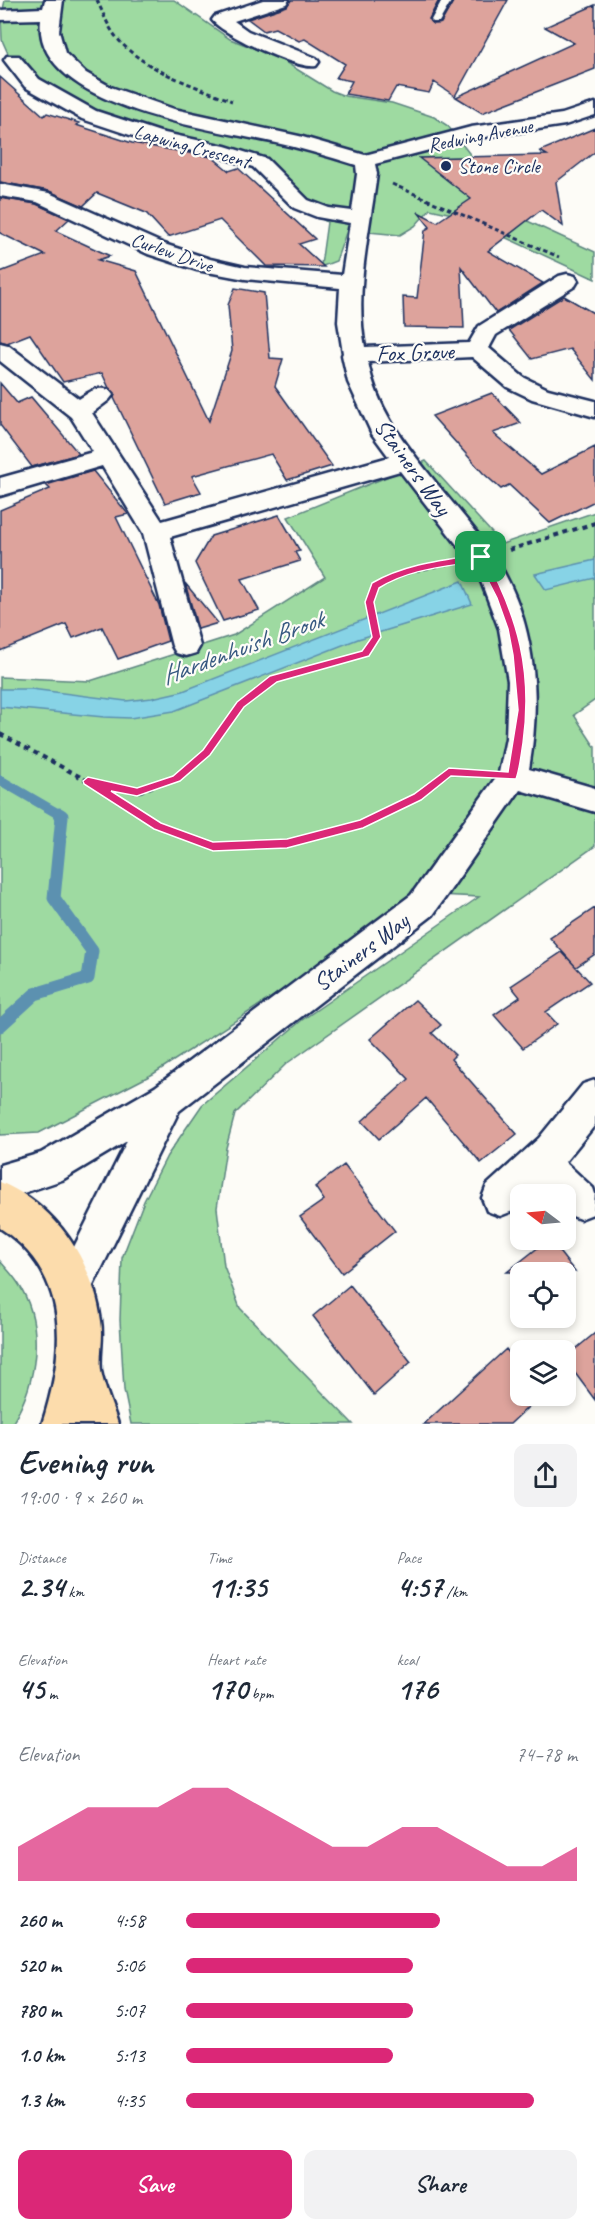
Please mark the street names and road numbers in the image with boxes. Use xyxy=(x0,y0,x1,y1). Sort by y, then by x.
street label: Redwing Avenue xyxy=(426,113,536,158)
street label: Lapwing Crescent xyxy=(131,119,256,175)
street label: Curlew Drive xyxy=(128,227,217,279)
street label: Fox Grove xyxy=(376,336,457,368)
street label: Stainers Way xyxy=(368,413,459,523)
street label: Stainers Way xyxy=(307,905,416,998)

